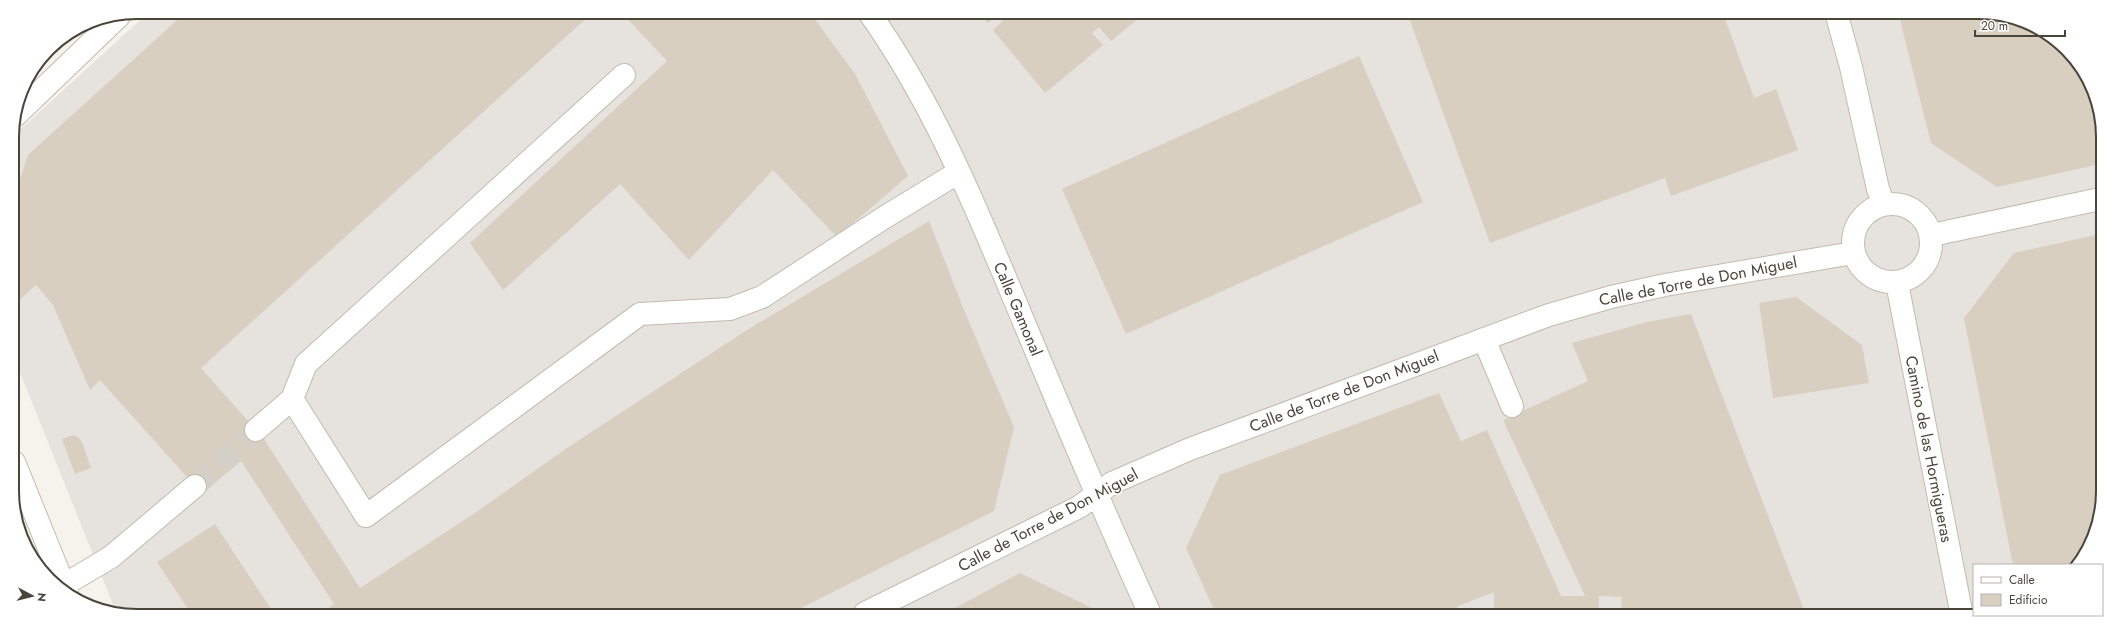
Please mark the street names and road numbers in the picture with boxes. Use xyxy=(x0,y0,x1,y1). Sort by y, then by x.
street label: Calle de Torre de Don Miguel xyxy=(1597,251,1799,311)
street label: Calle Gamonal xyxy=(988,258,1048,360)
street label: Calle de Torre de Don Miguel xyxy=(1246,344,1442,438)
street label: Camino de las Hormigueras xyxy=(1900,354,1958,544)
street label: Calle de Torre de Don Miguel xyxy=(954,463,1142,577)

